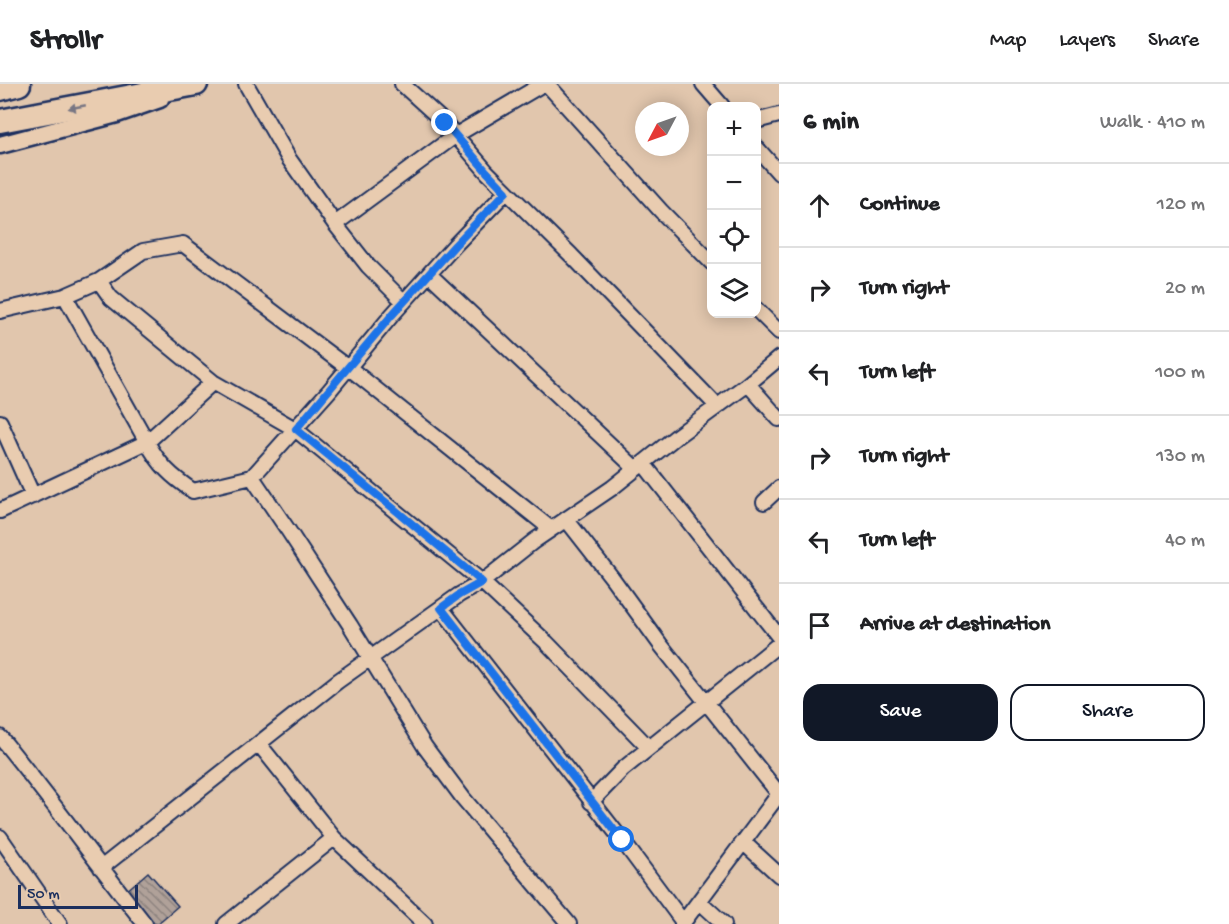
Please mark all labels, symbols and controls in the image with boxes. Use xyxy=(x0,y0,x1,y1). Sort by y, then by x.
text: Strollr xyxy=(30,25,101,58)
text: Map xyxy=(990,29,1026,54)
text: Layers xyxy=(1059,29,1115,54)
text: Share xyxy=(1148,29,1199,54)
north arrow xyxy=(635,102,689,156)
map controls xyxy=(707,102,761,318)
button: + xyxy=(707,102,761,156)
one-way arrow xyxy=(67,103,86,112)
text: 6 min xyxy=(803,108,859,139)
route end xyxy=(431,109,457,135)
text: Walk · 410 m xyxy=(1100,112,1205,135)
button: − xyxy=(707,156,761,210)
icon: ahead xyxy=(803,189,836,222)
text: Continue xyxy=(860,192,940,218)
text: 120 m xyxy=(1157,194,1205,217)
button: locate xyxy=(707,210,761,264)
button: layers xyxy=(707,264,761,318)
icon: right xyxy=(803,273,836,306)
text: Turn right xyxy=(860,276,948,302)
text: 20 m xyxy=(1165,278,1205,301)
icon: left xyxy=(803,357,836,390)
text: Turn left xyxy=(860,360,934,386)
text: 100 m xyxy=(1155,362,1205,385)
icon: right xyxy=(803,441,836,474)
text: Turn right xyxy=(860,444,948,470)
text: 130 m xyxy=(1156,446,1205,469)
icon: left xyxy=(803,525,836,558)
text: Turn left xyxy=(860,528,934,554)
text: 40 m xyxy=(1165,530,1205,553)
icon: arrive xyxy=(803,609,836,642)
text: Arrive at destination xyxy=(860,612,1050,638)
button: Save xyxy=(803,684,998,741)
button: Share xyxy=(1010,684,1205,741)
route start xyxy=(608,826,634,852)
scale bar xyxy=(18,882,138,910)
text: 50 m xyxy=(27,886,60,905)

